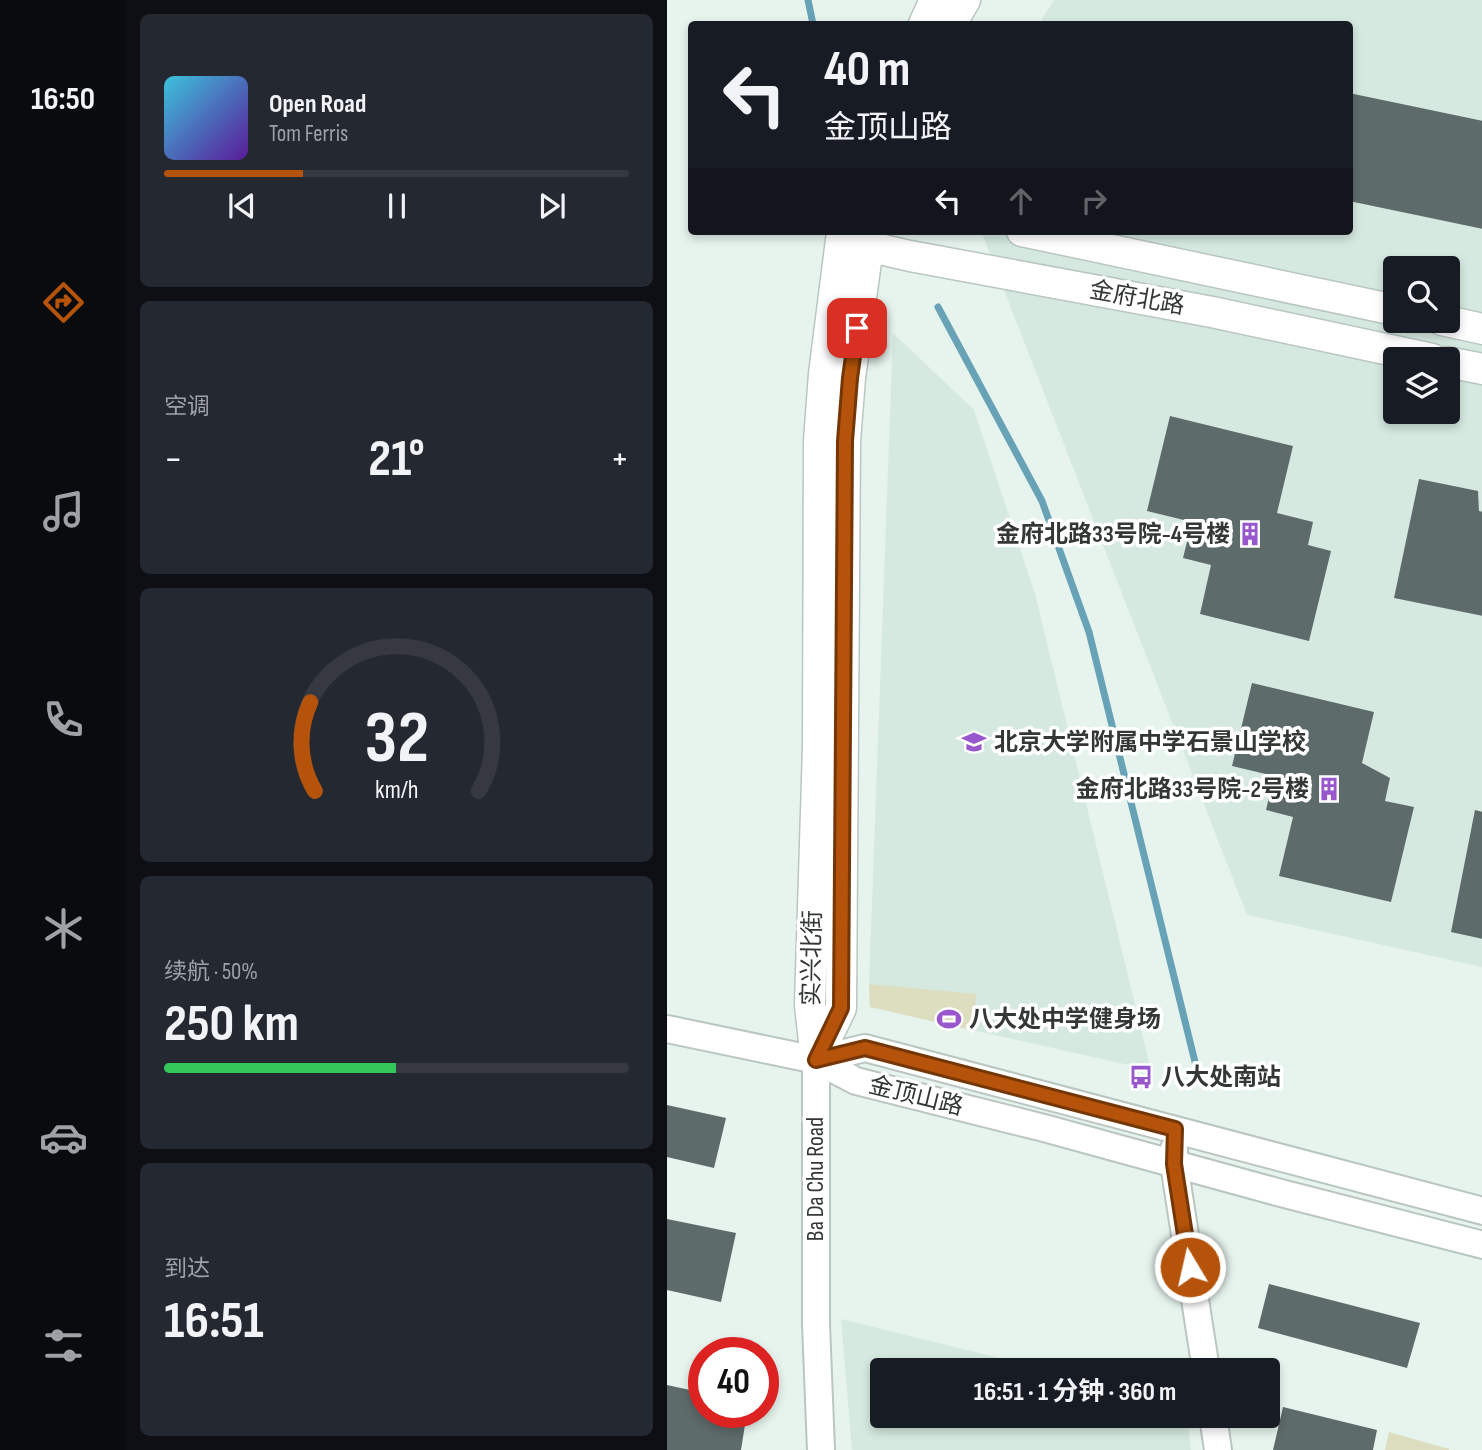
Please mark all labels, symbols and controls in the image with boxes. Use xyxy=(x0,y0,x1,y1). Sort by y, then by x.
text: 40 m xyxy=(824,41,910,100)
icon: left xyxy=(709,49,800,140)
text: 16:50 xyxy=(31,80,95,119)
text: Open Road xyxy=(269,89,366,120)
text: 金顶山路 xyxy=(824,109,952,148)
text: Tom Ferris xyxy=(269,120,348,148)
icon: left xyxy=(929,182,967,220)
icon: ahead xyxy=(1002,182,1040,220)
icon: right xyxy=(1075,182,1113,220)
icon: previous xyxy=(223,187,261,225)
icon: pause xyxy=(378,187,416,225)
icon: next xyxy=(533,187,571,225)
map controls xyxy=(1383,256,1460,424)
button: search xyxy=(1383,256,1460,333)
street label: 金府北路 xyxy=(1087,275,1187,321)
icon: directions xyxy=(39,278,88,327)
pin xyxy=(827,298,887,358)
icon: arrive xyxy=(838,309,876,347)
button: layers xyxy=(1383,347,1460,424)
text: 空调 xyxy=(164,393,210,421)
text: 21° xyxy=(368,428,425,491)
text: − xyxy=(164,437,183,482)
text: + xyxy=(610,437,629,482)
icon: music xyxy=(39,487,88,536)
place label: 金府北路33号院-4号楼 xyxy=(996,520,1230,549)
building icon: 金府北路33号院-4号楼 xyxy=(1236,520,1264,548)
icon: phone xyxy=(39,695,88,744)
text: 32 xyxy=(364,695,429,783)
school or university icon: 北京大学附属中学石景山学校 xyxy=(960,728,988,756)
place label: 北京大学附属中学石景山学校 xyxy=(994,728,1306,757)
text: km/h xyxy=(375,775,418,806)
place label: 金府北路33号院-2号楼 xyxy=(1076,775,1309,804)
building icon: 金府北路33号院-2号楼 xyxy=(1315,775,1343,803)
icon: climate xyxy=(39,904,88,953)
street label: 实兴北街 xyxy=(797,910,827,1006)
text: 续航 · 50% xyxy=(164,958,258,986)
text: 250 km xyxy=(164,993,299,1056)
sports icon: 八大处中学健身场 xyxy=(935,1005,963,1033)
place label: 八大处中学健身场 xyxy=(969,1005,1161,1034)
bus stop icon: 八大处南站 xyxy=(1127,1063,1155,1091)
place label: 八大处南站 xyxy=(1161,1063,1281,1092)
street label: 金顶山路 xyxy=(866,1070,966,1122)
icon: car xyxy=(39,1113,88,1162)
street label: Ba Da Chu Road xyxy=(801,1117,830,1241)
position arrow xyxy=(1153,1230,1227,1304)
text: 到达 xyxy=(164,1255,210,1283)
text: 16:51 xyxy=(164,1290,264,1353)
icon: filters xyxy=(39,1321,88,1370)
speed limit sign: 40 xyxy=(688,1337,779,1428)
text: 16:51 · 1 分钟 · 360 m xyxy=(974,1377,1176,1408)

